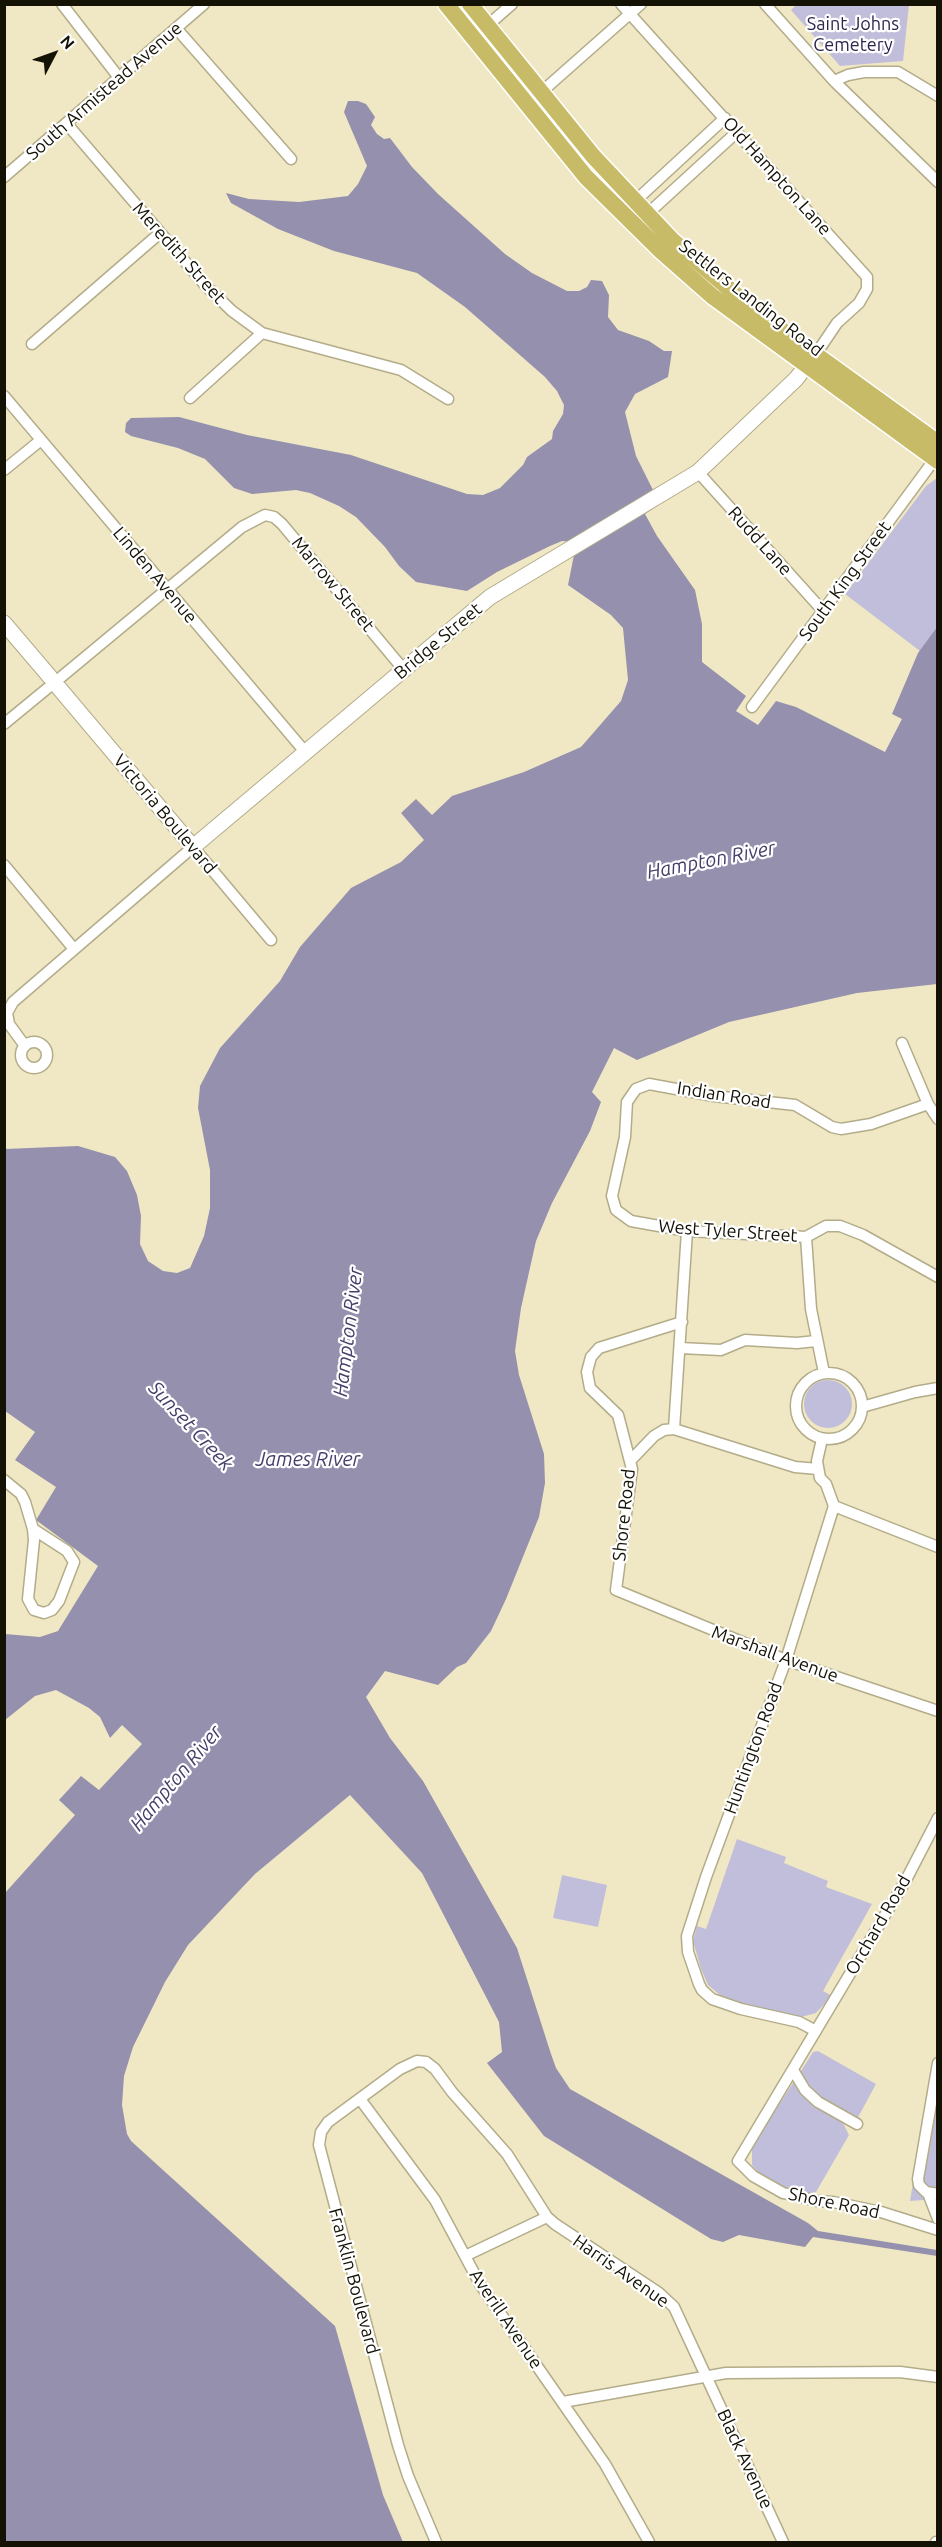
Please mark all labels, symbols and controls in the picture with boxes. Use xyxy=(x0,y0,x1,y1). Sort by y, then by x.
park label: Saint Johns Cemetery xyxy=(807,13,899,56)
street label: South Armistead Avenue xyxy=(22,17,186,165)
north arrow xyxy=(24,24,84,84)
text: N xyxy=(57,32,78,53)
street label: Old Hampton Lane xyxy=(718,112,836,240)
street label: Meredith Street xyxy=(128,198,230,308)
street label: Settlers Landing Road xyxy=(675,235,827,361)
street label: Rudd Lane xyxy=(723,502,797,580)
street label: South King Street xyxy=(794,517,896,645)
street label: Linden Avenue xyxy=(108,522,202,628)
street label: Marrow Street xyxy=(287,532,379,636)
street label: Bridge Street xyxy=(390,598,486,684)
street label: Victoria Boulevard xyxy=(109,750,221,878)
water label: Hampton River xyxy=(645,836,777,884)
street label: Indian Road xyxy=(675,1077,773,1113)
street label: West Tyler Street xyxy=(658,1215,798,1247)
water label: Hampton River xyxy=(328,1266,368,1398)
water label: Sunset Creek xyxy=(144,1376,238,1476)
water label: James River xyxy=(256,1447,360,1471)
street label: Shore Road xyxy=(608,1468,640,1562)
street label: Marshall Avenue xyxy=(709,1621,841,1687)
street label: Huntington Road xyxy=(719,1679,787,1817)
water label: Hampton River xyxy=(125,1720,227,1836)
street label: Orchard Road xyxy=(841,1871,915,1979)
street label: Shore Road xyxy=(786,2183,882,2223)
street label: Franklin Boulevard xyxy=(324,2206,384,2356)
street label: Harris Avenue xyxy=(569,2230,673,2312)
street label: Averill Avenue xyxy=(465,2265,547,2373)
street label: Black Avenue xyxy=(712,2406,778,2512)

